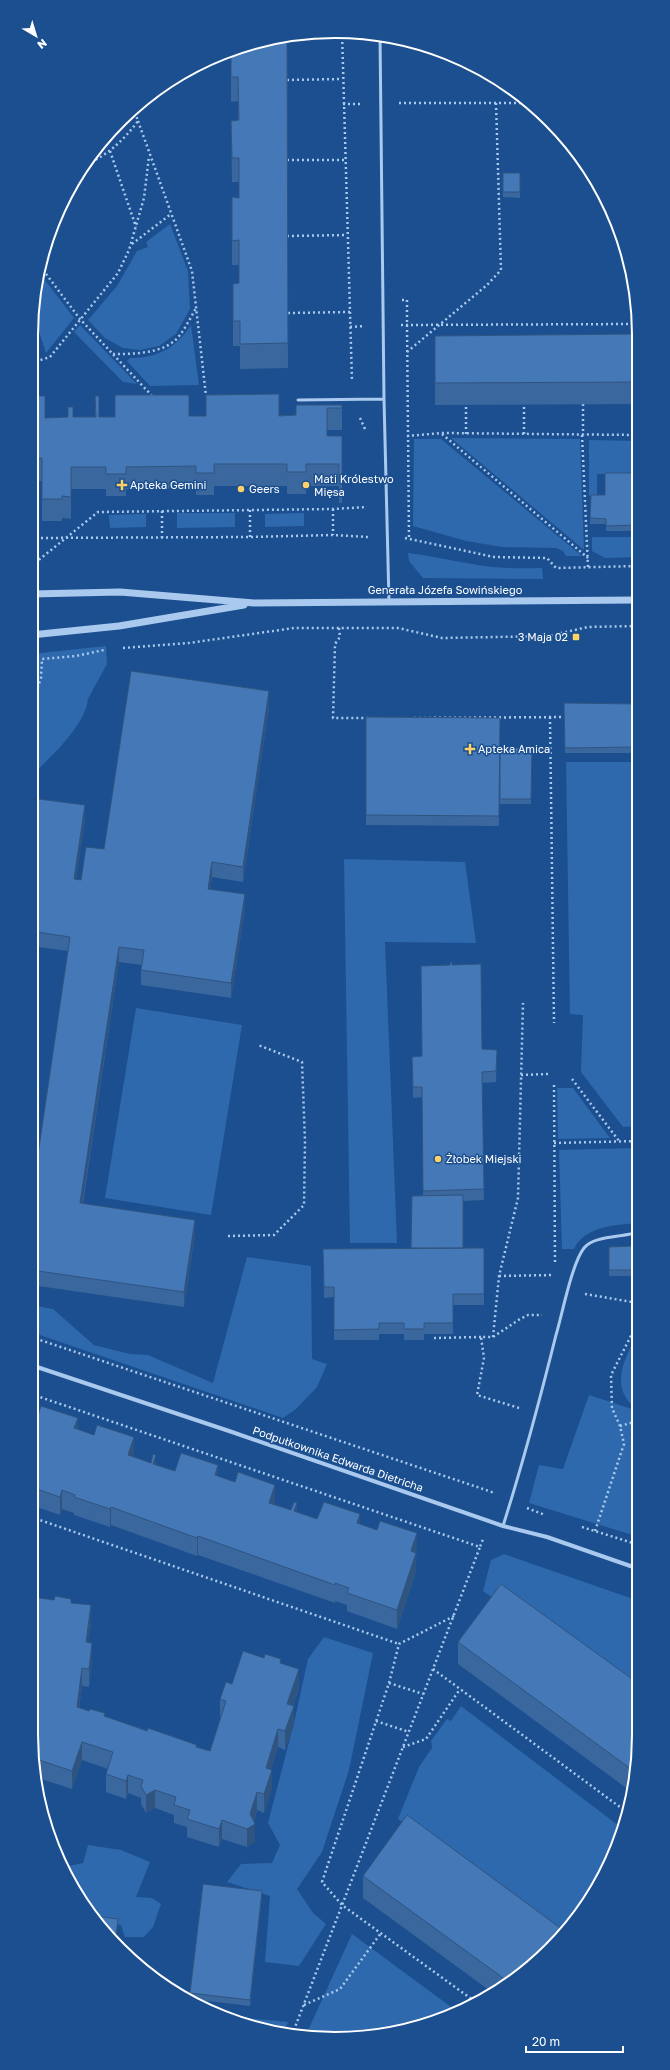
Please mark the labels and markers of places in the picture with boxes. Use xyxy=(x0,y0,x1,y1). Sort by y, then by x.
place label: Mati Królestwo Mięsa xyxy=(314,472,394,498)
place label: Apteka Gemini xyxy=(130,478,207,491)
marker: Apteka Gemini xyxy=(117,480,127,490)
marker: Mati Królestwo Mięsa xyxy=(301,480,311,490)
place label: Geers xyxy=(249,482,280,495)
marker: Geers xyxy=(236,484,246,494)
place label: 3 Maja 02 xyxy=(518,630,568,643)
marker: 3 Maja 02 xyxy=(571,632,581,642)
place label: Apteka Amica xyxy=(478,742,550,755)
marker: Apteka Amica xyxy=(465,744,475,754)
place label: Żłobek Miejski xyxy=(446,1152,522,1165)
marker: Żłobek Miejski xyxy=(433,1154,443,1164)

